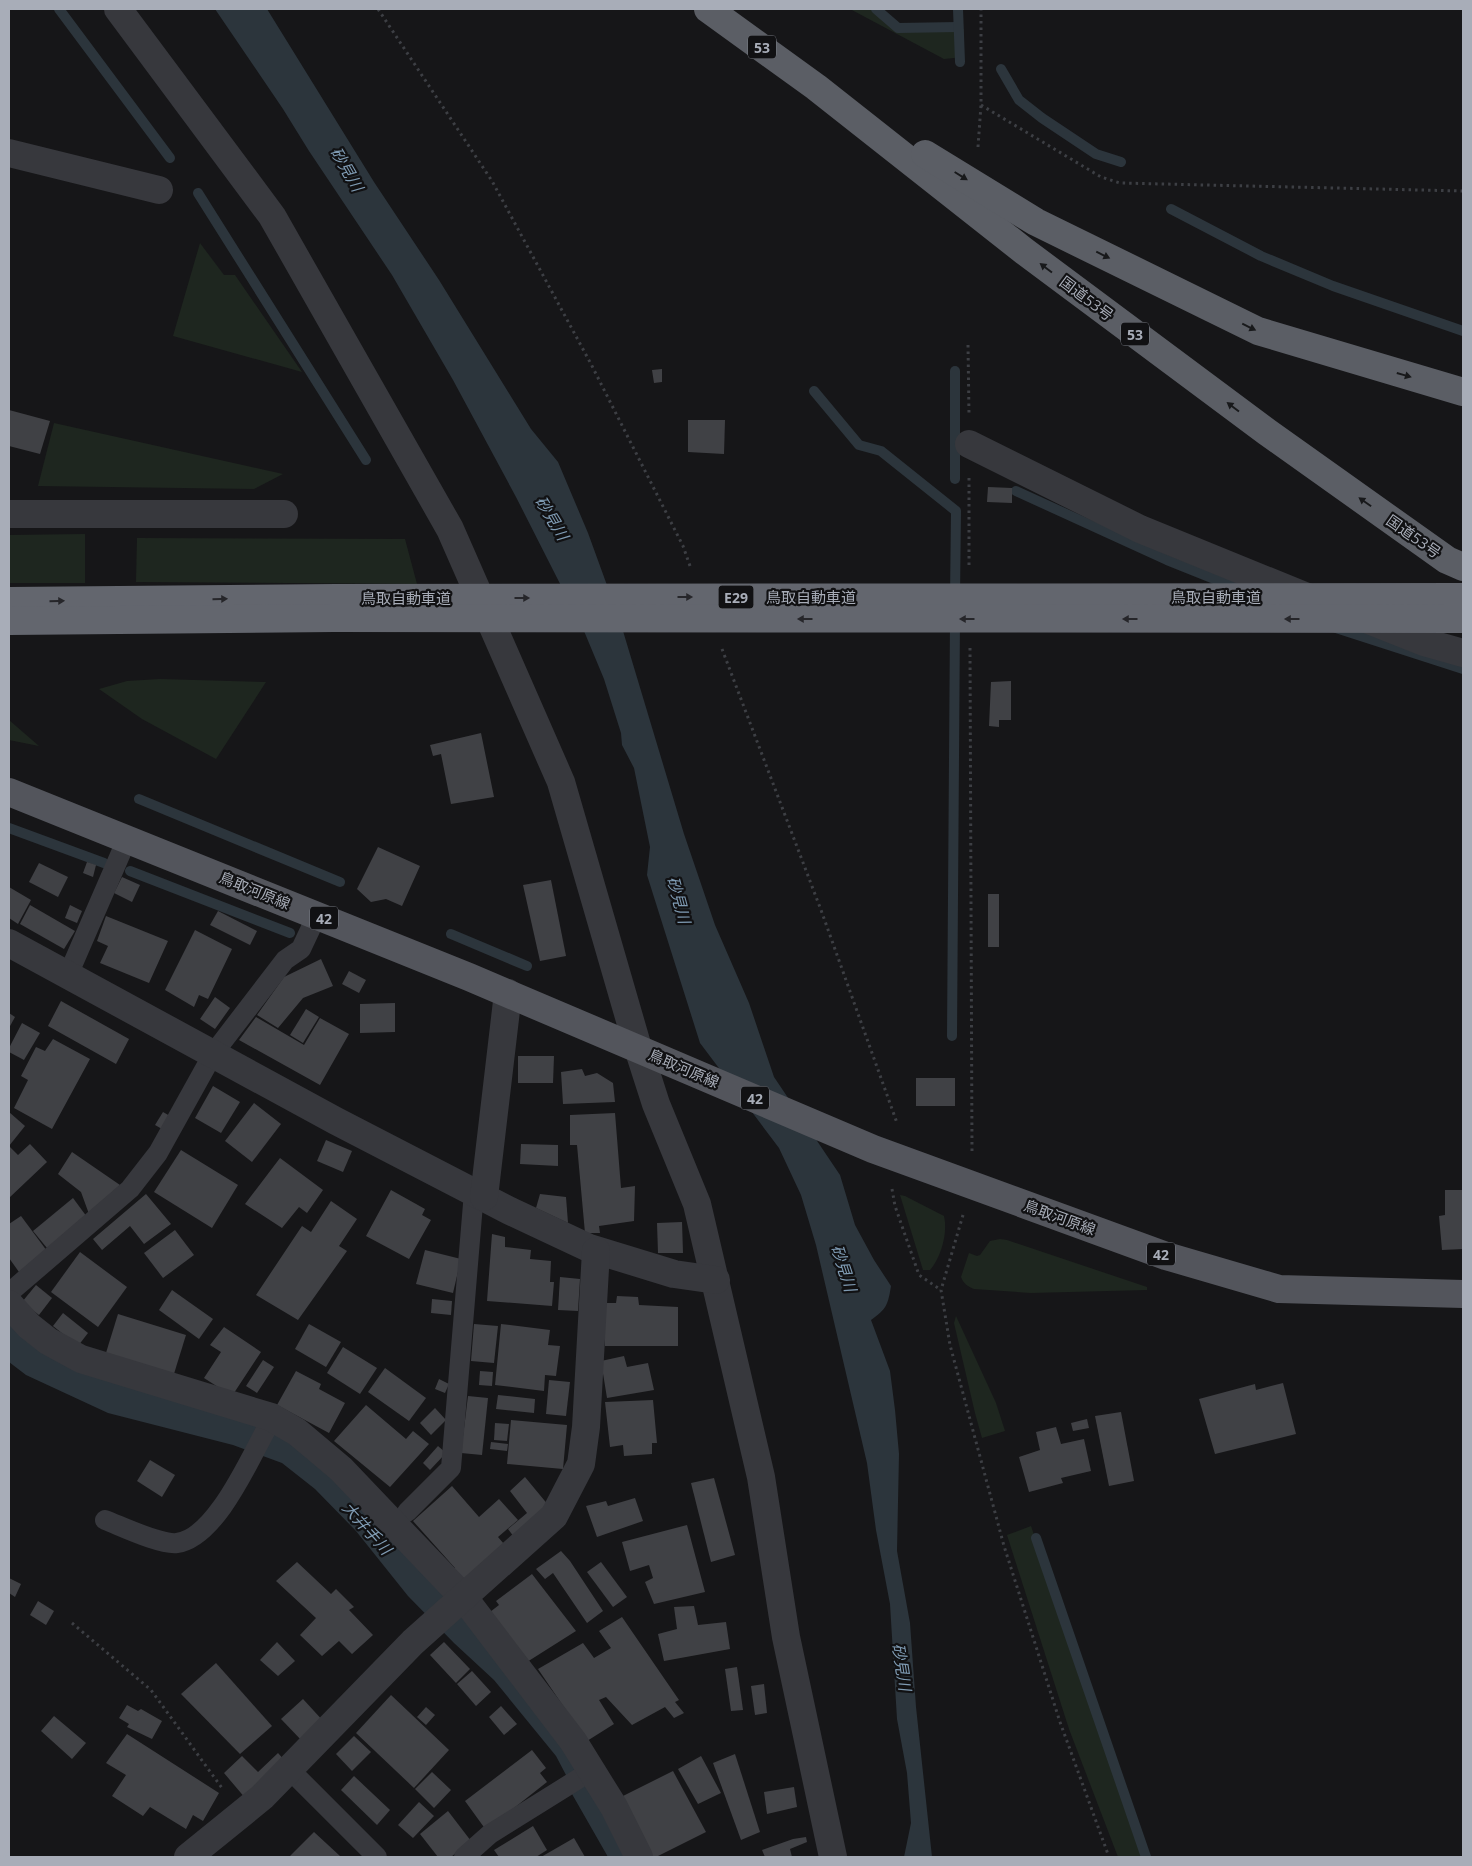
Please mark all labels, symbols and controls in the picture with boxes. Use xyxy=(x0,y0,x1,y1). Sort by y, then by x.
road number: 53 xyxy=(748,36,776,58)
water label: 砂見川 xyxy=(325,143,370,197)
one-way arrow xyxy=(955,172,968,181)
one-way arrow xyxy=(1096,252,1110,260)
one-way arrow xyxy=(1039,263,1053,273)
street label: 国道53号 xyxy=(1056,271,1118,325)
road number: 53 xyxy=(1121,322,1149,346)
one-way arrow xyxy=(1242,323,1256,331)
one-way arrow xyxy=(1397,371,1412,379)
one-way arrow xyxy=(1226,402,1240,412)
water label: 砂見川 xyxy=(530,492,575,546)
one-way arrow xyxy=(1358,497,1371,507)
street label: 国道53号 xyxy=(1383,510,1445,562)
road number: E29 xyxy=(718,586,754,608)
street label: 鳥取自動車道 xyxy=(766,587,856,607)
street label: 鳥取自動車道 xyxy=(1171,587,1261,607)
street label: 鳥取自動車道 xyxy=(361,588,451,608)
one-way arrow xyxy=(677,593,693,601)
one-way arrow xyxy=(515,594,531,602)
one-way arrow xyxy=(212,595,228,603)
one-way arrow xyxy=(50,596,66,604)
one-way arrow xyxy=(796,615,812,623)
one-way arrow xyxy=(959,615,975,623)
one-way arrow xyxy=(1121,615,1137,623)
one-way arrow xyxy=(1284,615,1300,623)
street label: 鳥取河原線 xyxy=(216,867,294,913)
water label: 砂見川 xyxy=(662,874,696,928)
road number: 42 xyxy=(310,906,338,930)
street label: 鳥取河原線 xyxy=(646,1044,722,1092)
road number: 42 xyxy=(741,1086,769,1110)
street label: 鳥取河原線 xyxy=(1021,1195,1099,1239)
water label: 砂見川 xyxy=(826,1242,862,1296)
road number: 42 xyxy=(1147,1242,1175,1266)
water label: 大井手川 xyxy=(337,1497,398,1561)
water label: 砂見川 xyxy=(887,1642,917,1694)

